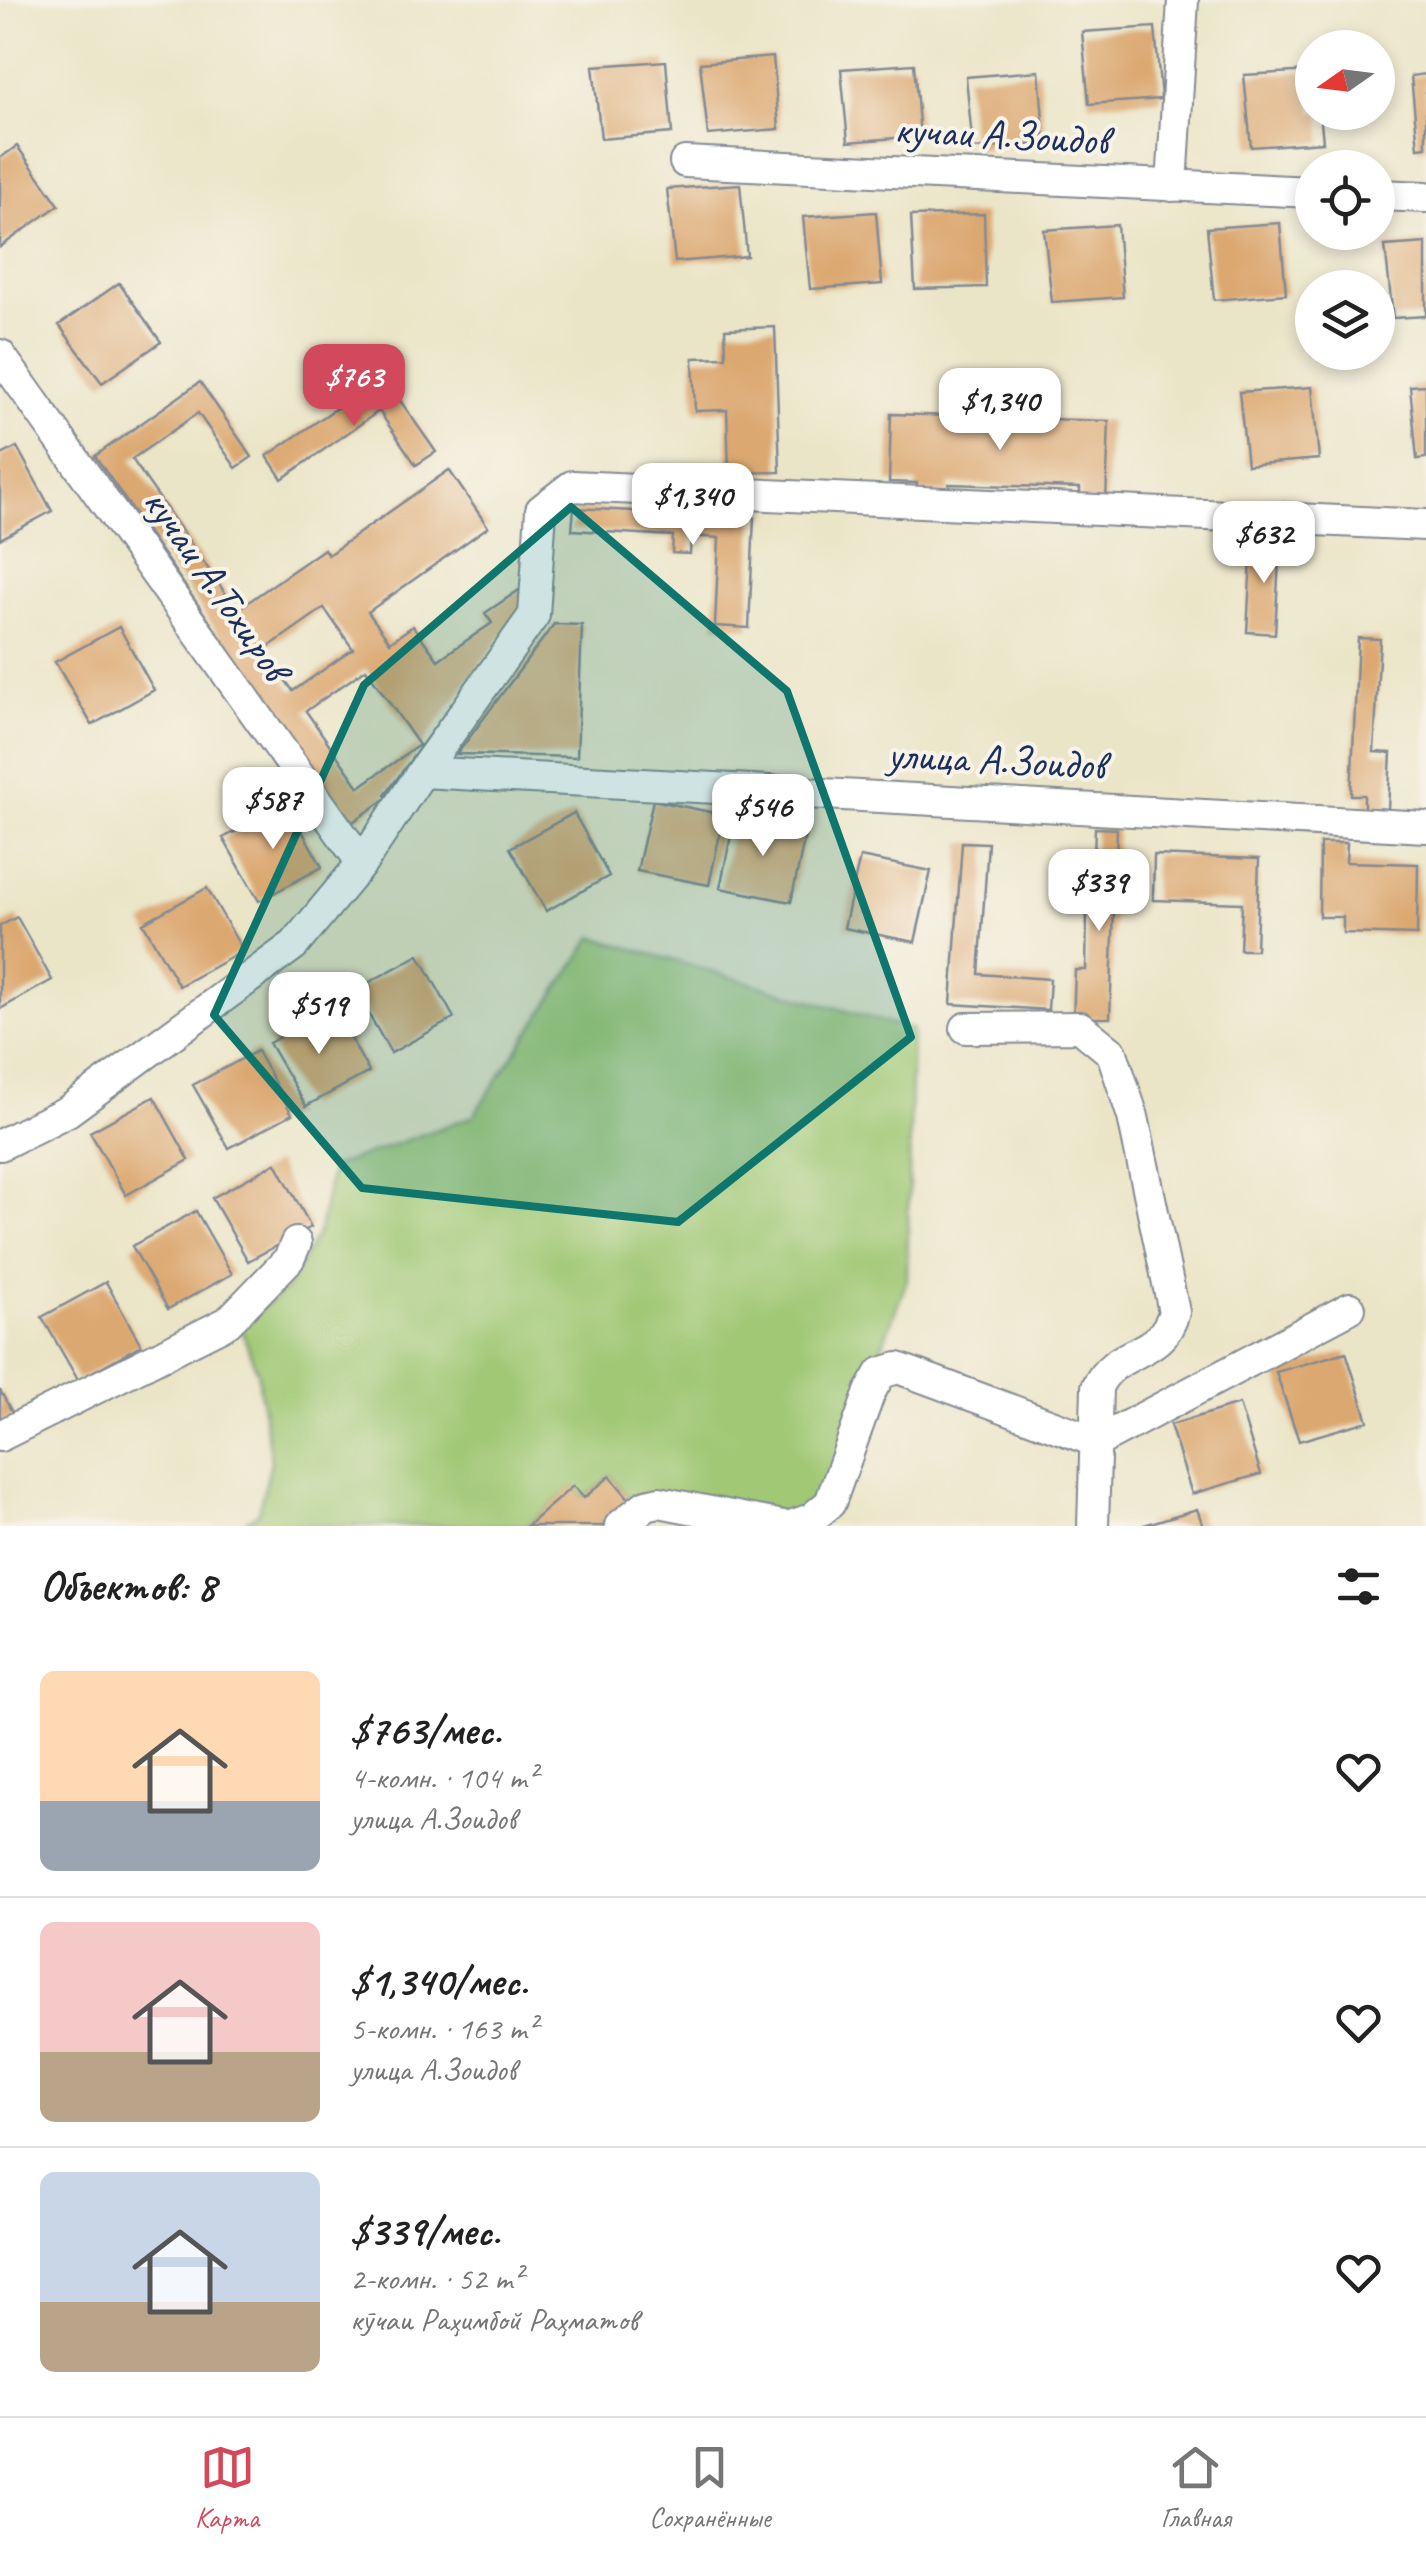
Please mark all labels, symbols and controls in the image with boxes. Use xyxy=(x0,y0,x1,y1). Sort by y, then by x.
north arrow xyxy=(1295,30,1395,130)
map controls xyxy=(1295,30,1395,370)
street label: кучаи А.Зоидов xyxy=(893,103,1116,167)
button: locate xyxy=(1295,150,1395,250)
button: layers xyxy=(1295,270,1395,370)
pin: $763 xyxy=(295,344,413,429)
text: $763 xyxy=(325,356,383,397)
pin: $1,340 xyxy=(919,368,1081,453)
text: $1,340 xyxy=(961,380,1039,421)
pin: $1,340 xyxy=(612,463,774,548)
text: $1,340 xyxy=(654,475,732,516)
street label: кучаи А.Тохиров xyxy=(131,478,306,697)
pin: $632 xyxy=(1205,501,1323,586)
text: $632 xyxy=(1235,513,1293,554)
street label: улица А.Зоидов xyxy=(883,728,1113,793)
pin: $587 xyxy=(214,767,332,852)
pin: $546 xyxy=(704,774,822,859)
text: $587 xyxy=(245,779,301,820)
text: $546 xyxy=(734,786,792,827)
pin: $339 xyxy=(1040,849,1158,934)
text: $339 xyxy=(1070,861,1128,902)
pin: $519 xyxy=(260,972,378,1057)
text: $519 xyxy=(291,984,347,1025)
icon: filters xyxy=(1331,1559,1386,1614)
text: Объектов: 8 xyxy=(40,1560,216,1613)
text: $763/мес. xyxy=(350,1704,501,1757)
icon: home xyxy=(120,1711,240,1831)
icon: heart xyxy=(1331,1744,1386,1799)
text: 4-комн. · 104 m² xyxy=(350,1757,537,1798)
text: улица А.Зоидов xyxy=(350,1798,516,1839)
text: $1,340/мес. xyxy=(350,1955,528,2008)
icon: home xyxy=(120,1962,240,2082)
icon: heart xyxy=(1331,1995,1386,2050)
text: 5-комн. · 163 m² xyxy=(350,2008,537,2049)
text: улица А.Зоидов xyxy=(350,2049,516,2090)
text: $339/мес. xyxy=(350,2205,500,2258)
icon: home xyxy=(120,2212,240,2332)
icon: heart xyxy=(1331,2245,1386,2300)
text: 2-комн. · 52 m² xyxy=(350,2258,522,2299)
text: кӯчаи Раҳимбой Раҳматов xyxy=(350,2299,638,2340)
tab: Карта xyxy=(195,2440,259,2535)
tab: Сохранённые xyxy=(649,2440,771,2535)
tab: Главная xyxy=(1161,2440,1231,2535)

